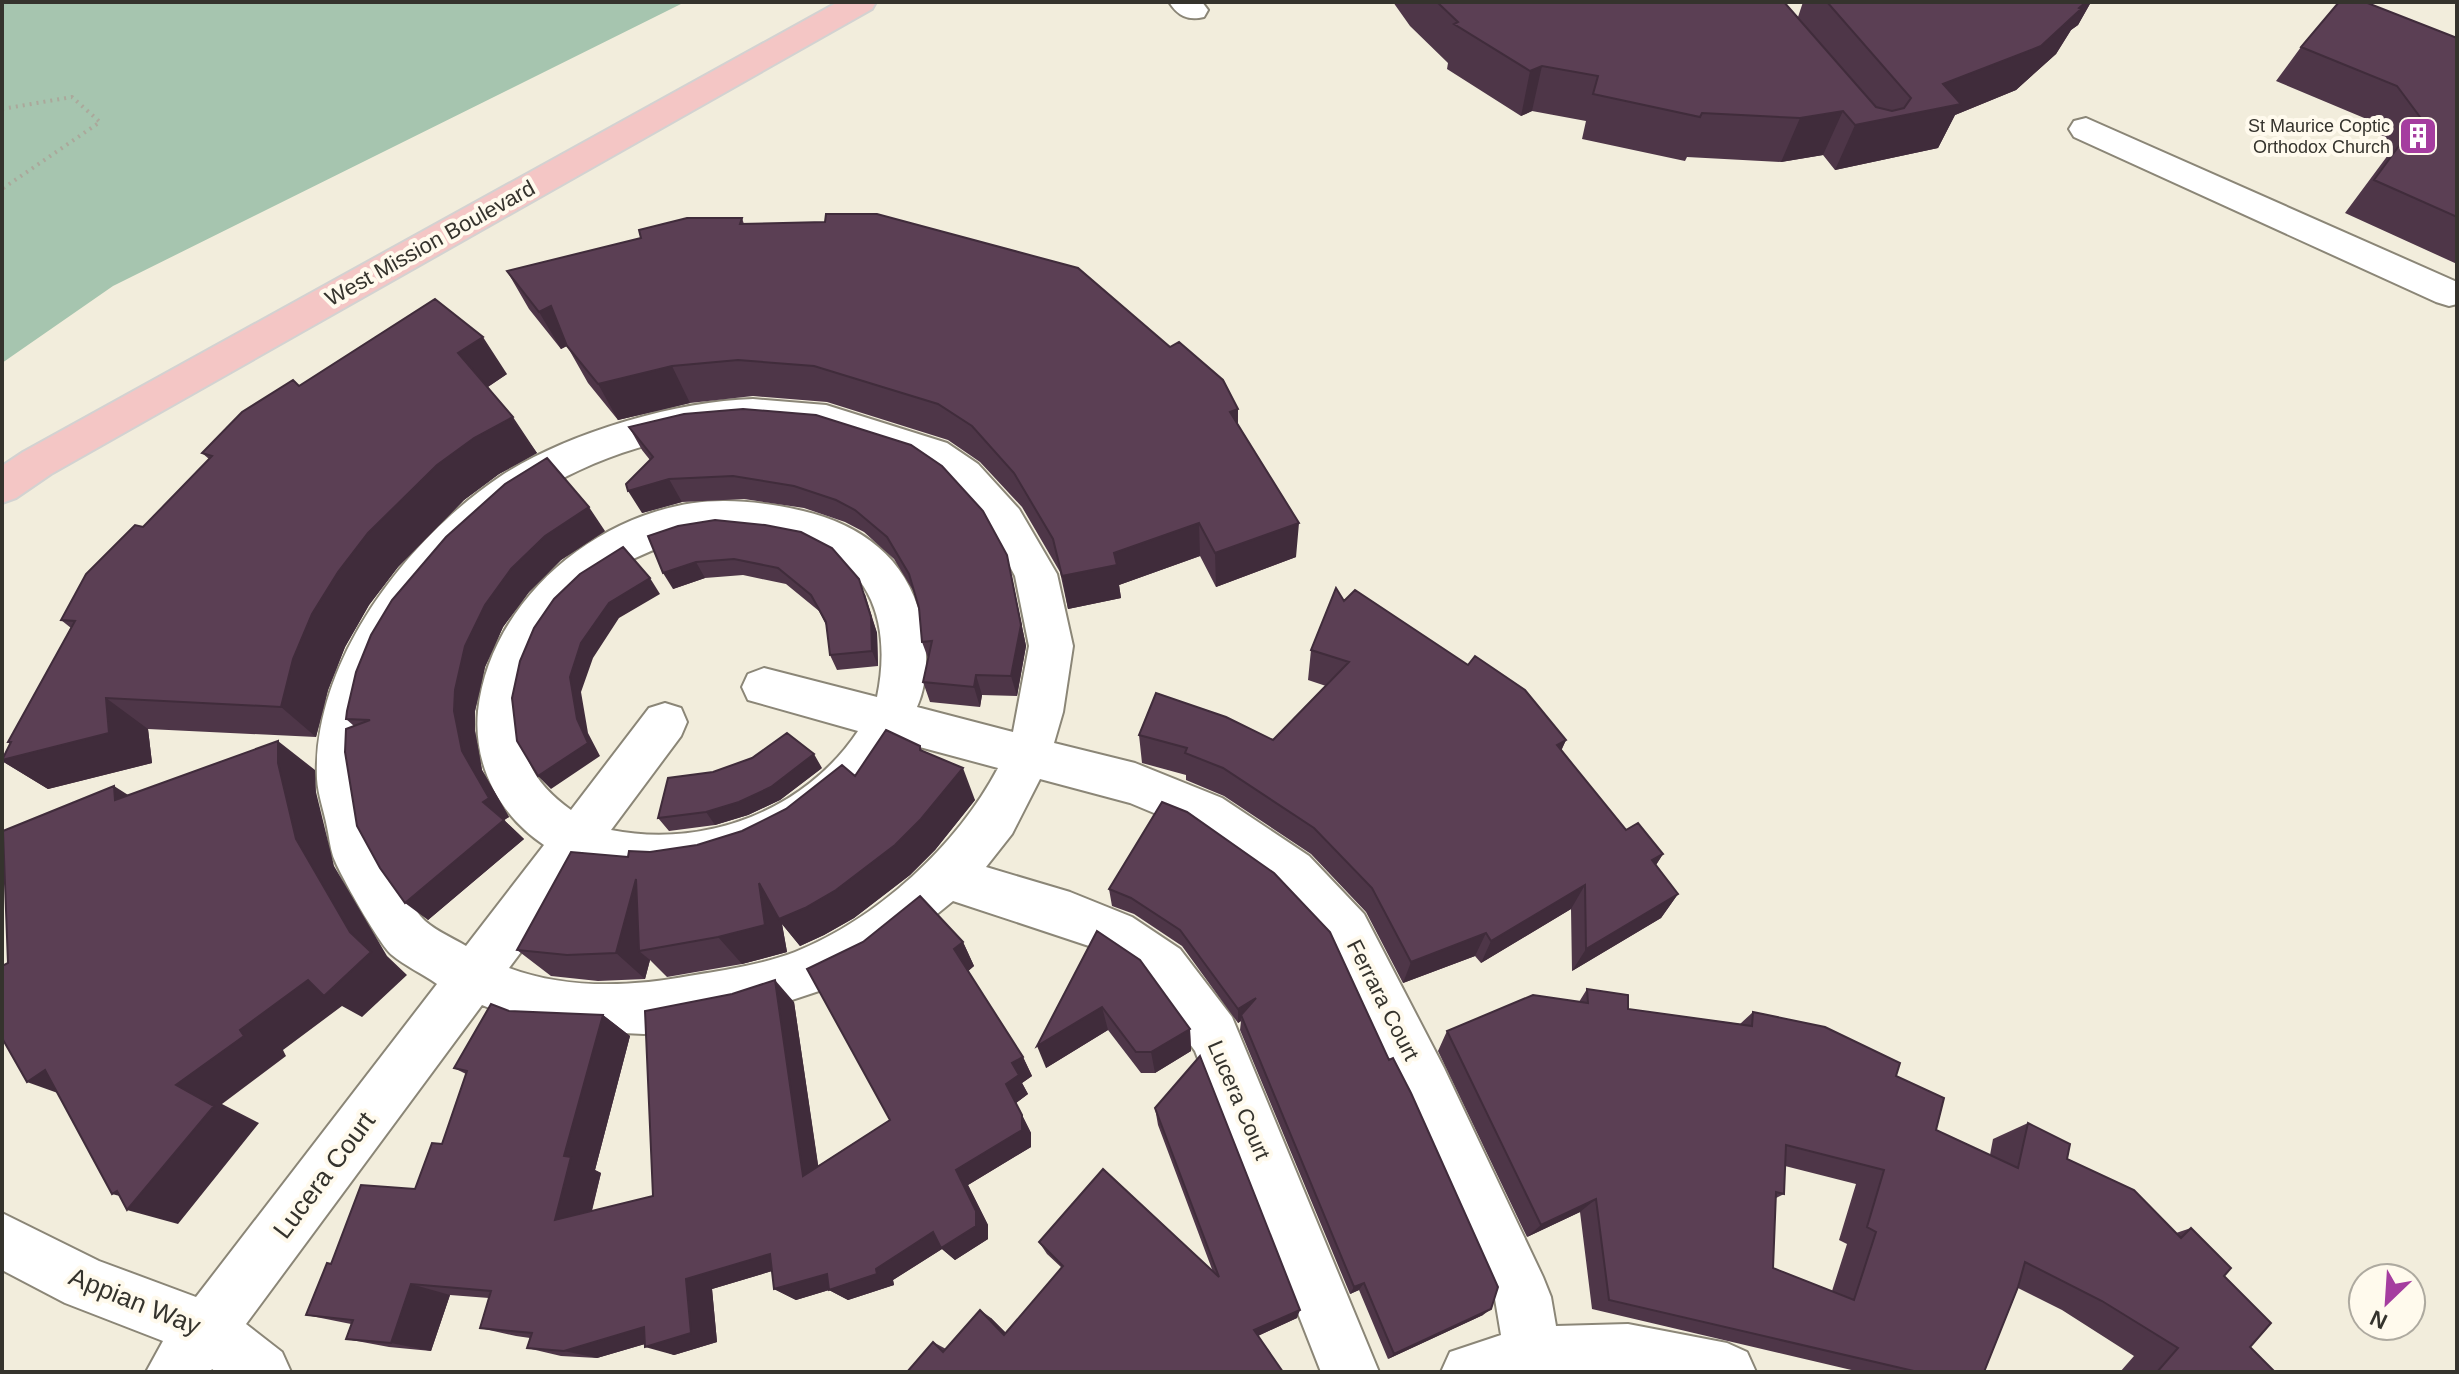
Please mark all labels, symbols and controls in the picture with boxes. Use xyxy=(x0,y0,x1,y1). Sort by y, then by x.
building icon: St Maurice Coptic Orthodox Church xyxy=(2397,115,2439,157)
place label: St Maurice Coptic Orthodox Church xyxy=(2248,116,2390,157)
street label: West Mission Boulevard xyxy=(321,175,539,311)
street label: Ferrara Court xyxy=(1342,935,1424,1065)
street label: Lucera Court xyxy=(1203,1037,1275,1163)
street label: Lucera Court xyxy=(267,1105,382,1244)
street label: Appian Way xyxy=(65,1261,205,1341)
north arrow xyxy=(2347,1262,2427,1342)
text: N xyxy=(2366,1305,2391,1334)

